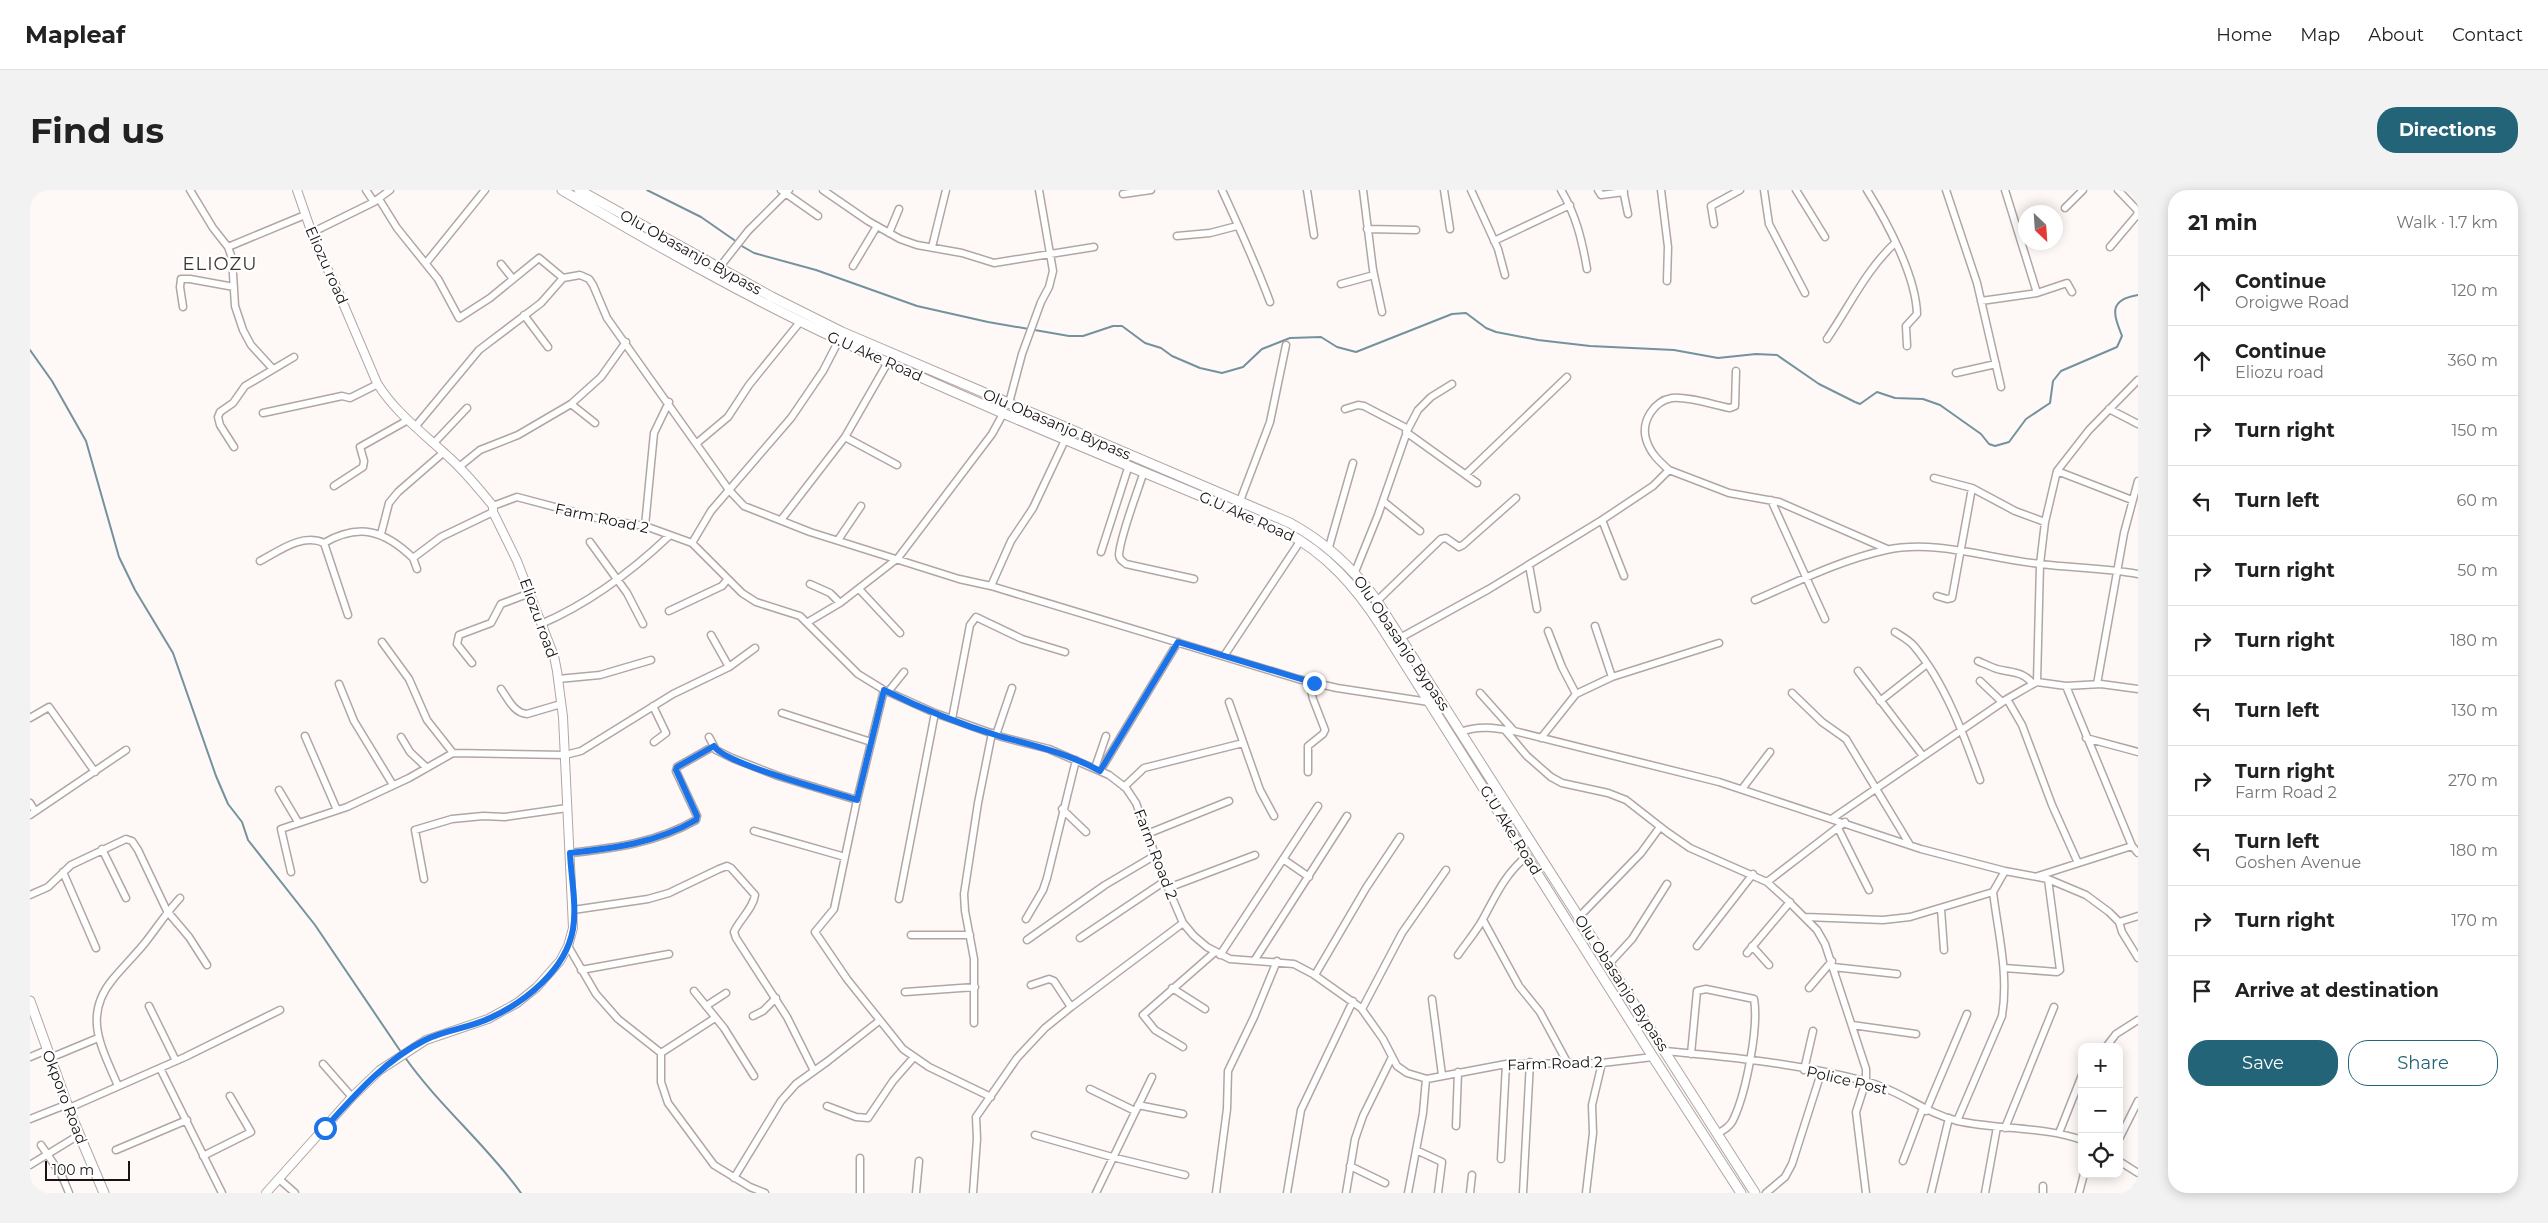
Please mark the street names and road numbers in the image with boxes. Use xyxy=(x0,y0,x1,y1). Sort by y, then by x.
street label: Olu Obasanjo Bypass xyxy=(617,205,765,299)
street label: Eliozu road xyxy=(301,223,353,307)
street label: G.U Ake Road xyxy=(824,327,926,385)
street label: Olu Obasanjo Bypass xyxy=(980,384,1134,464)
street label: G.U Ake Road xyxy=(1196,487,1298,545)
street label: Farm Road 2 xyxy=(553,499,651,537)
street label: Olu Obasanjo Bypass xyxy=(1350,572,1454,714)
street label: Eliozu road xyxy=(516,576,562,660)
street label: G.U Ake Road xyxy=(1476,782,1546,878)
street label: Farm Road 2 xyxy=(1130,806,1182,902)
street label: Olu Obasanjo Bypass xyxy=(1571,911,1673,1055)
street label: Okporo Road xyxy=(38,1047,92,1147)
street label: Farm Road 2 xyxy=(1507,1052,1603,1074)
street label: Police Post xyxy=(1805,1061,1889,1099)

